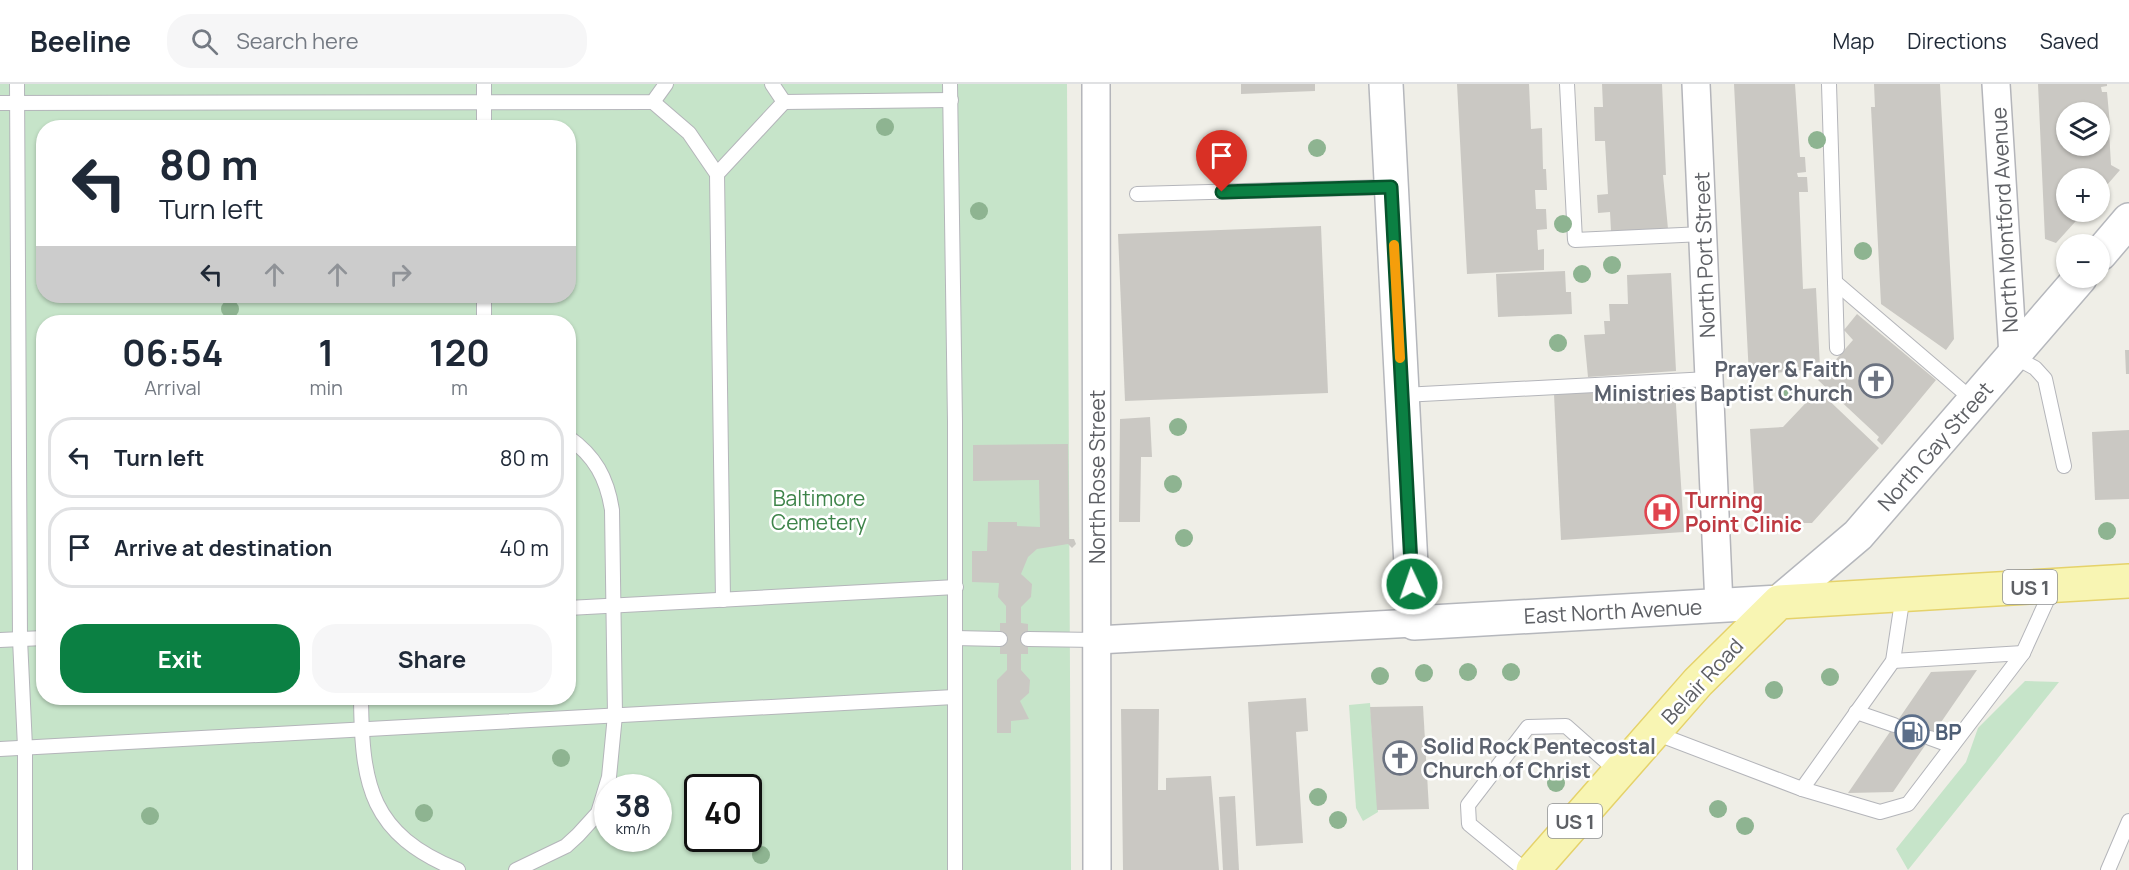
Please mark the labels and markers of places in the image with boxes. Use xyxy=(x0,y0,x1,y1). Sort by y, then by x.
pin xyxy=(1196,130,1247,192)
place label: Prayer & Faith Ministries Baptist Church xyxy=(1594,355,1853,407)
church icon: Prayer & Faith Ministries Baptist Church xyxy=(1858,363,1894,399)
place label: Turning Point Clinic xyxy=(1685,486,1802,538)
hospital icon: Turning Point Clinic xyxy=(1644,494,1680,530)
fuel station icon: BP xyxy=(1894,714,1930,750)
place label: BP xyxy=(1935,718,1962,746)
place label: Solid Rock Pentecostal Church of Christ xyxy=(1423,732,1656,784)
church icon: Solid Rock Pentecostal Church of Christ xyxy=(1382,740,1418,776)

